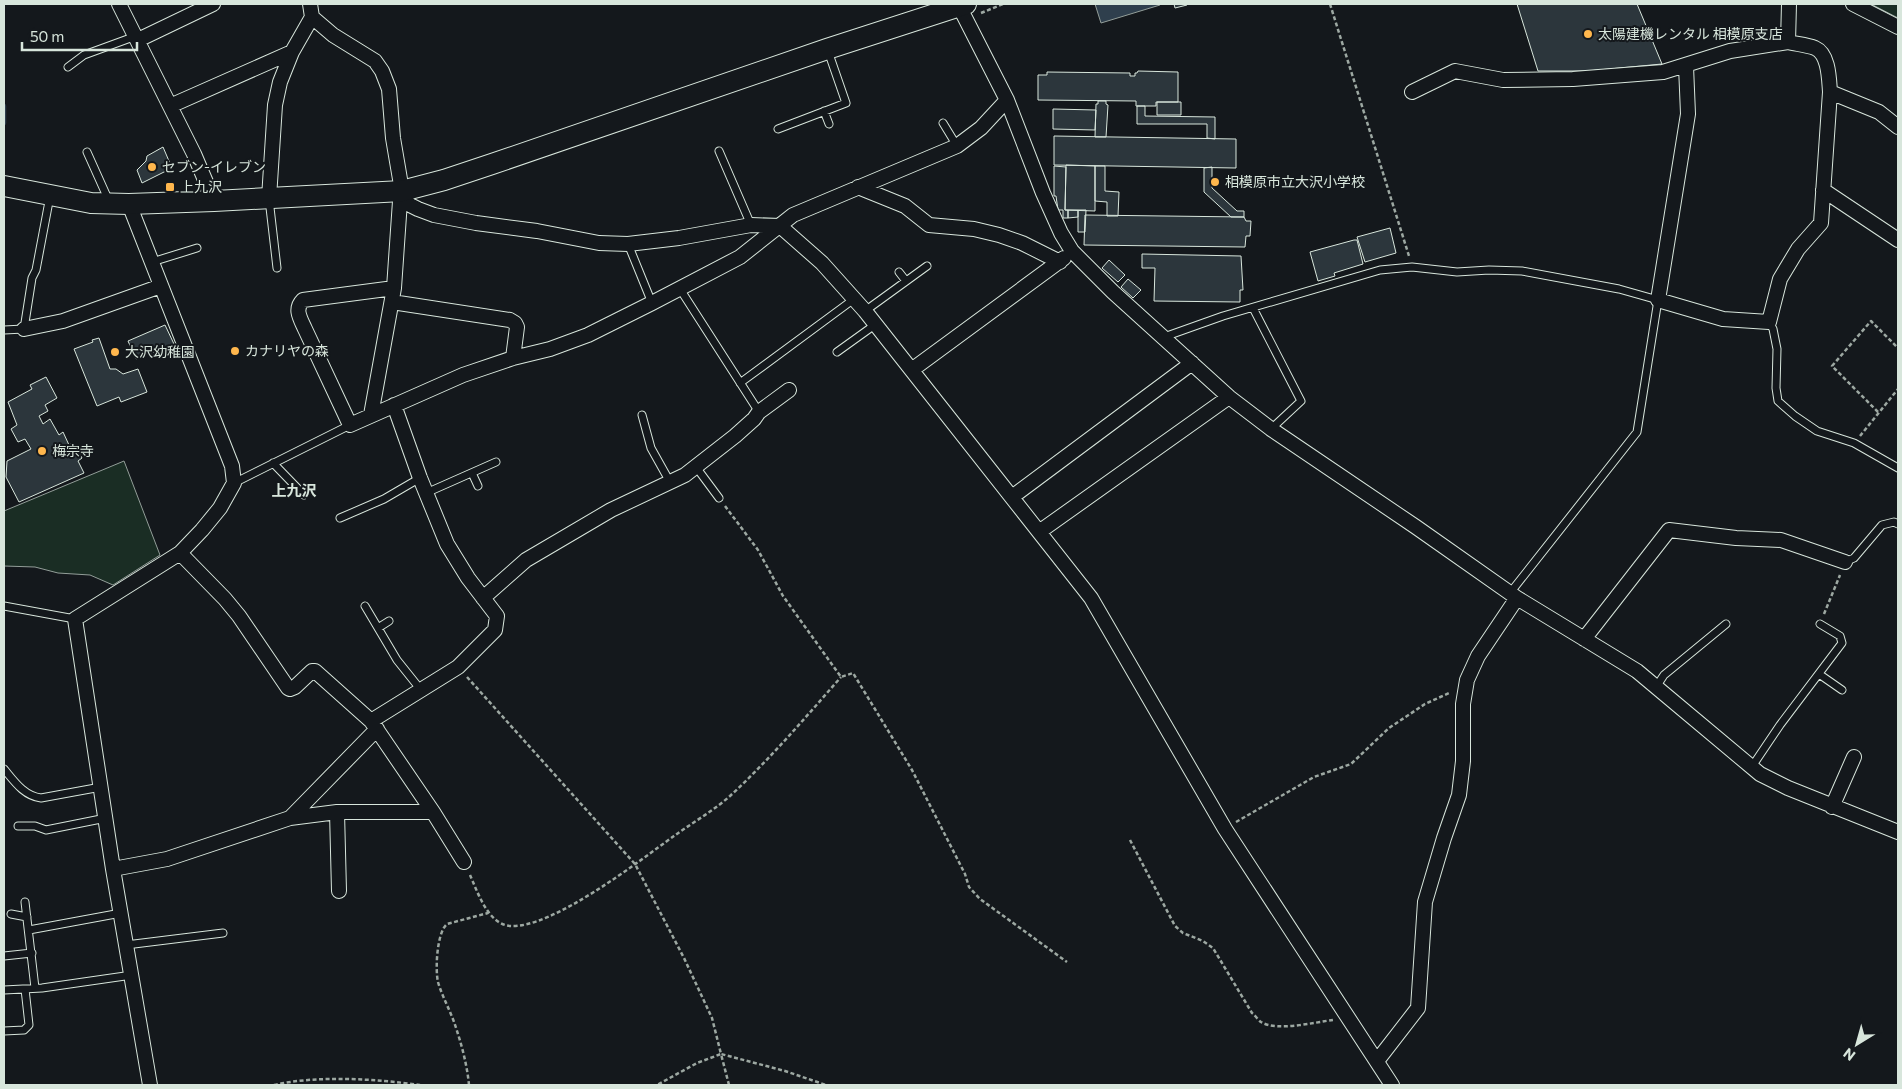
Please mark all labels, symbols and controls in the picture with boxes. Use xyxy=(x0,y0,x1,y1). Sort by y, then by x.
scale bar xyxy=(22,20,138,52)
place label: 太陽建機レンタル 相模原支店 xyxy=(1598,25,1783,42)
text: 50 m xyxy=(30,27,64,45)
marker: 太陽建機レンタル 相模原支店 xyxy=(1582,28,1594,40)
place label: セブン-イレブン xyxy=(162,158,266,175)
marker: セブン-イレブン xyxy=(146,161,158,173)
place label: 相模原市立大沢小学校 xyxy=(1225,173,1365,190)
marker: 相模原市立大沢小学校 xyxy=(1209,176,1221,188)
place label: 上九沢 xyxy=(180,178,222,195)
marker: 上九沢 xyxy=(164,181,176,193)
place label: カナリヤの森 xyxy=(245,342,329,359)
place label: 大沢幼稚園 xyxy=(125,343,195,360)
marker: カナリヤの森 xyxy=(229,345,241,357)
marker: 大沢幼稚園 xyxy=(109,346,121,358)
place label: 梅宗寺 xyxy=(52,442,94,459)
marker: 梅宗寺 xyxy=(36,445,48,457)
district label: 上九沢 xyxy=(271,481,317,499)
north arrow xyxy=(1832,1019,1882,1069)
text: N xyxy=(1840,1045,1858,1065)

